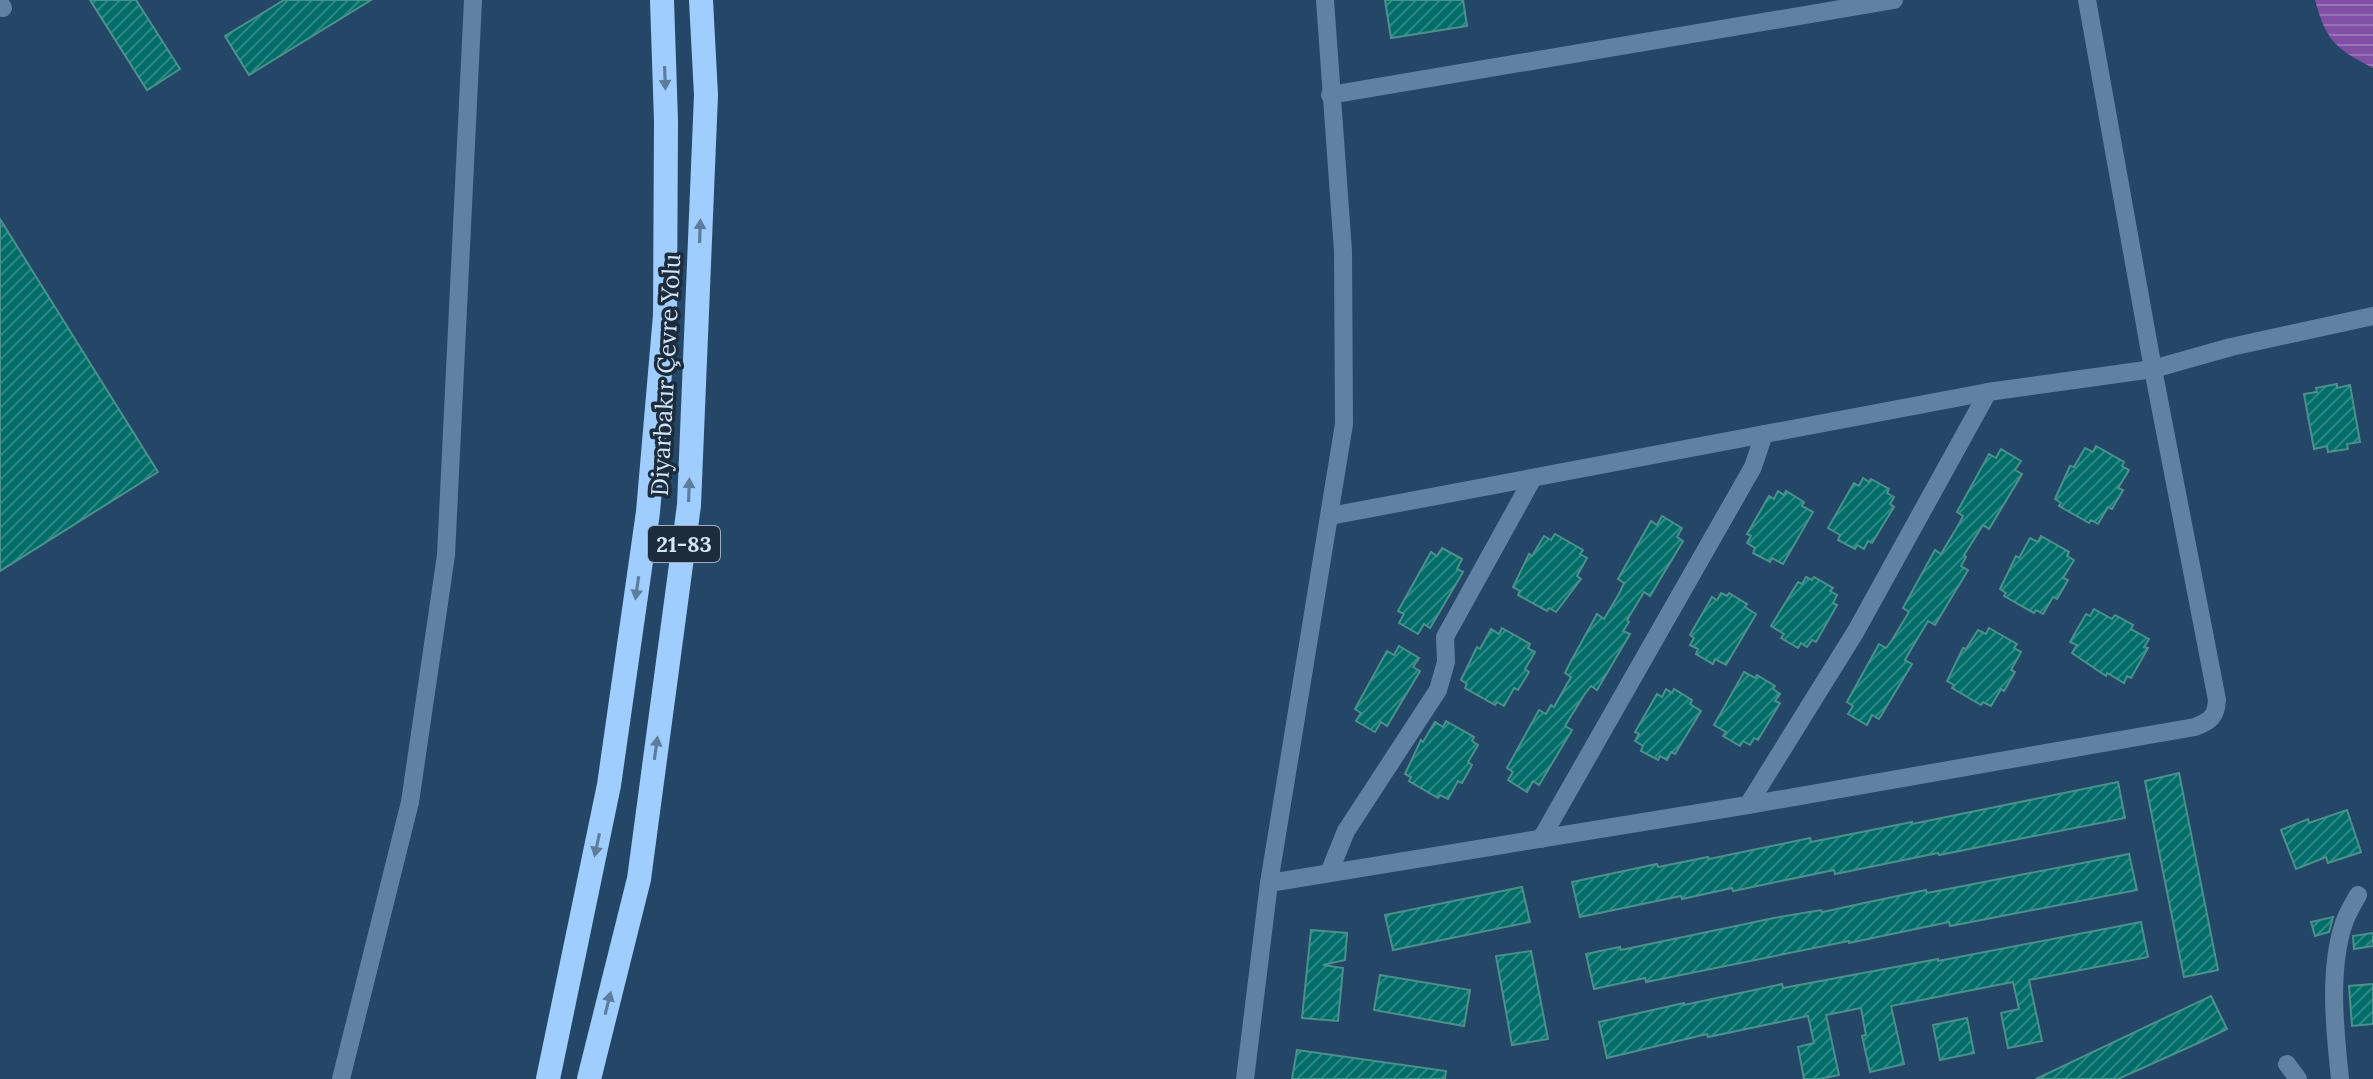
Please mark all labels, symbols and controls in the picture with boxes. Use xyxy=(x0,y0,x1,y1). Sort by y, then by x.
one-way arrow xyxy=(658,66,671,91)
one-way arrow xyxy=(694,218,707,243)
street label: Diyarbakır Çevre Yolu xyxy=(644,253,687,497)
one-way arrow xyxy=(683,477,696,502)
road number: 21-83 xyxy=(648,526,720,562)
one-way arrow xyxy=(630,576,643,601)
one-way arrow xyxy=(650,735,663,760)
one-way arrow xyxy=(590,833,603,858)
one-way arrow xyxy=(602,991,615,1016)

